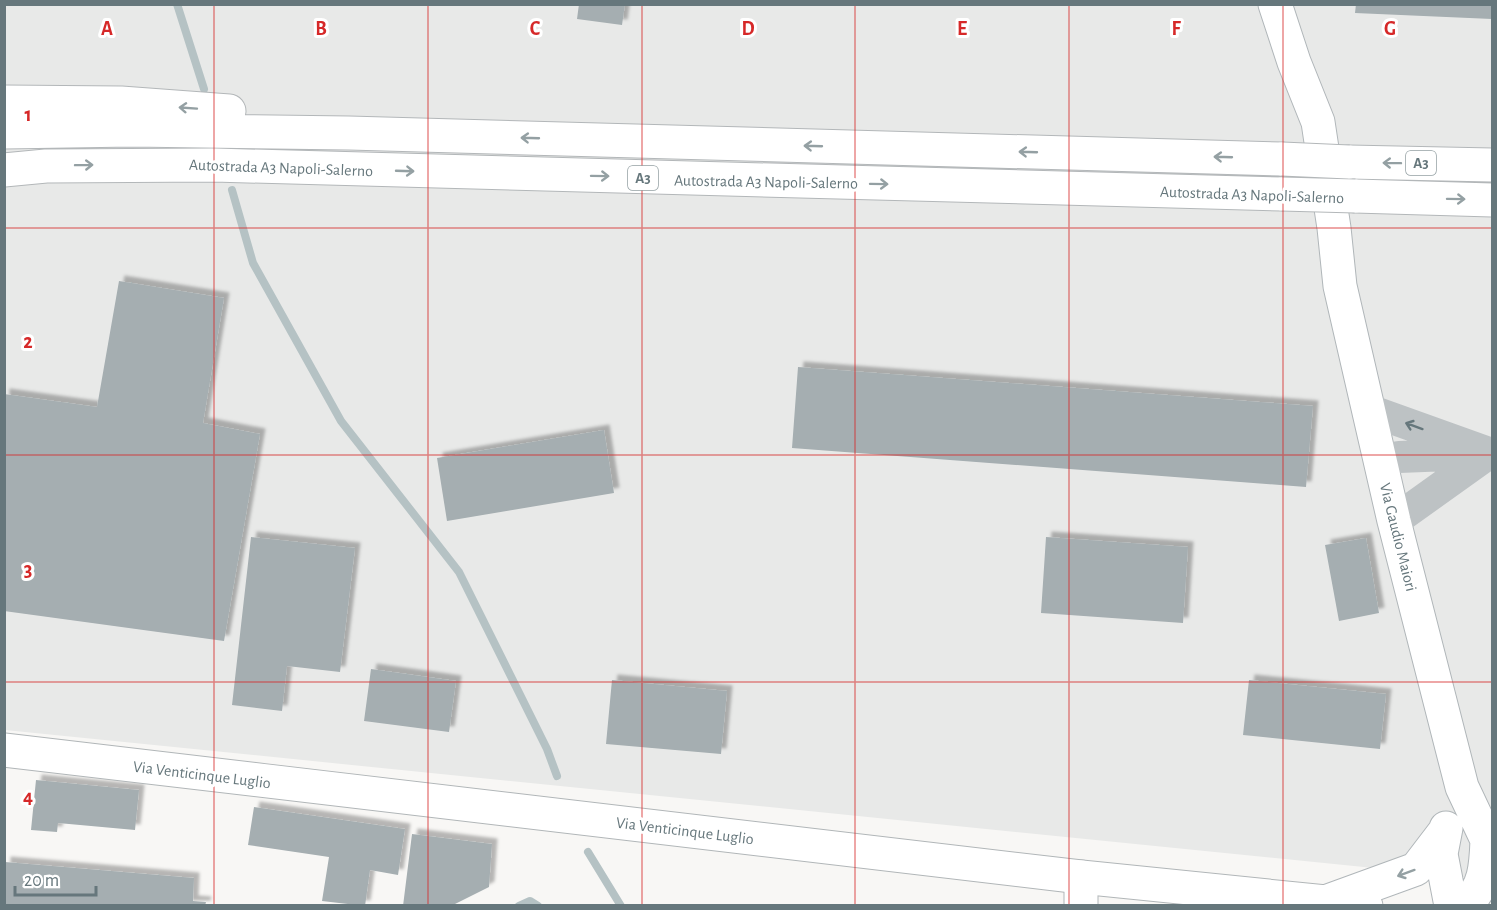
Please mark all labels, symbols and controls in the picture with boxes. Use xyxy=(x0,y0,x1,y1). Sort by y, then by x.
text: A xyxy=(101,19,113,39)
text: B xyxy=(315,19,327,39)
text: C xyxy=(530,19,541,39)
text: D xyxy=(741,19,755,39)
text: E xyxy=(957,19,967,39)
text: F xyxy=(1171,19,1181,39)
text: G xyxy=(1384,19,1396,39)
one-way arrow xyxy=(178,102,198,113)
text: 1 xyxy=(24,105,32,125)
one-way arrow xyxy=(520,132,540,144)
one-way arrow xyxy=(803,140,823,152)
one-way arrow xyxy=(1019,146,1039,158)
road number: A3 xyxy=(1406,151,1436,175)
one-way arrow xyxy=(1214,152,1234,163)
street label: Autostrada A3 Napoli-Salerno xyxy=(189,157,373,179)
one-way arrow xyxy=(1383,157,1403,168)
one-way arrow xyxy=(73,159,93,171)
one-way arrow xyxy=(394,165,414,176)
road number: A3 xyxy=(628,166,658,190)
one-way arrow xyxy=(589,171,609,182)
street label: Autostrada A3 Napoli-Salerno xyxy=(674,172,858,192)
one-way arrow xyxy=(868,178,888,189)
street label: Autostrada A3 Napoli-Salerno xyxy=(1160,184,1344,206)
one-way arrow xyxy=(1445,193,1465,205)
text: 2 xyxy=(23,332,33,352)
one-way arrow xyxy=(1405,420,1424,431)
street label: Via Gaudio Maiori xyxy=(1377,481,1419,593)
text: 3 xyxy=(24,560,32,580)
street label: Via Venticinque Luglio xyxy=(132,759,272,791)
text: 4 xyxy=(23,787,33,807)
street label: Via Venticinque Luglio xyxy=(615,815,755,847)
scale bar xyxy=(15,859,96,897)
one-way arrow xyxy=(1397,868,1416,879)
text: 20 m xyxy=(24,872,59,890)

